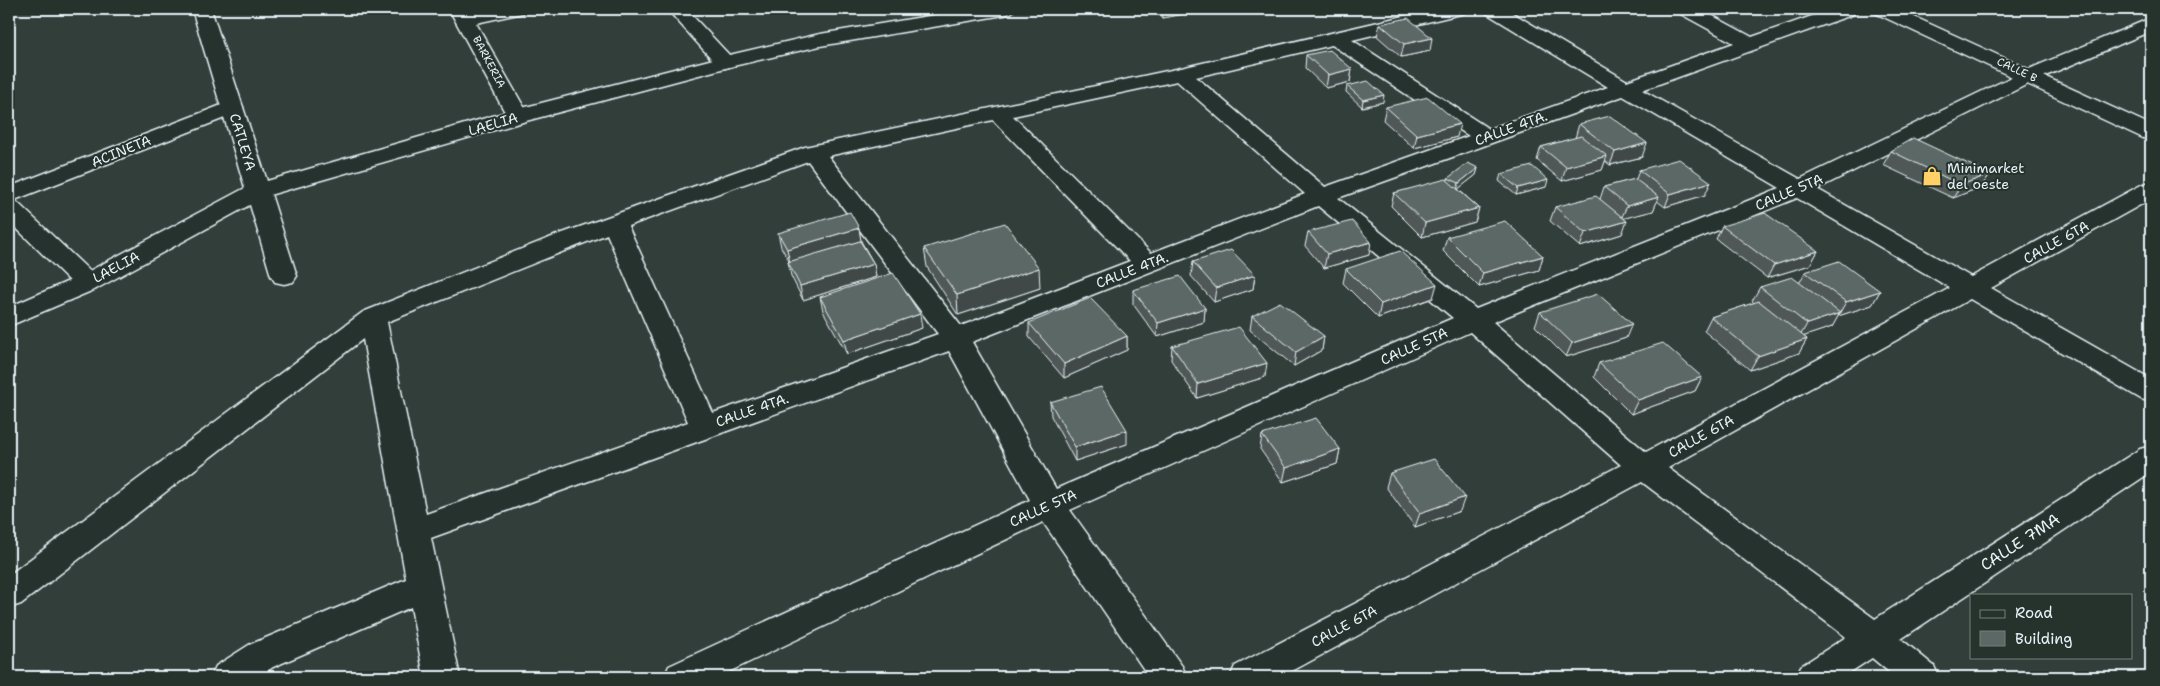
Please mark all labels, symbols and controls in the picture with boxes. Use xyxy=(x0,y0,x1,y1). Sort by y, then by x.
street label: BARKERIA xyxy=(469,33,509,91)
street label: CALLE B xyxy=(1994,54,2040,86)
street label: CALLE 4TA. xyxy=(1472,107,1550,149)
street label: LAELIA xyxy=(466,108,520,140)
street label: CATLEYA xyxy=(226,111,260,173)
street label: ACINETA xyxy=(88,131,154,171)
place label: Minimarket del oeste xyxy=(1947,159,2024,193)
shop icon: Minimarket del oeste xyxy=(1921,165,1943,187)
street label: CALLE 5TA xyxy=(1752,170,1826,214)
street label: CALLE 6TA xyxy=(2020,217,2092,267)
street label: LAELIA xyxy=(89,247,143,287)
street label: CALLE 4TA. xyxy=(1093,248,1171,292)
street label: CALLE 5TA xyxy=(1377,323,1451,369)
street label: CALLE 4TA. xyxy=(713,389,791,431)
street label: CALLE 6TA xyxy=(1665,411,1737,461)
street label: CALLE 5TA xyxy=(1006,485,1080,531)
street label: CALLE 7MA xyxy=(1976,508,2064,576)
legend xyxy=(1970,594,2132,658)
street label: CALLE 6TA xyxy=(1308,601,1380,651)
text: Road xyxy=(2015,603,2053,623)
text: Building xyxy=(2015,629,2072,649)

